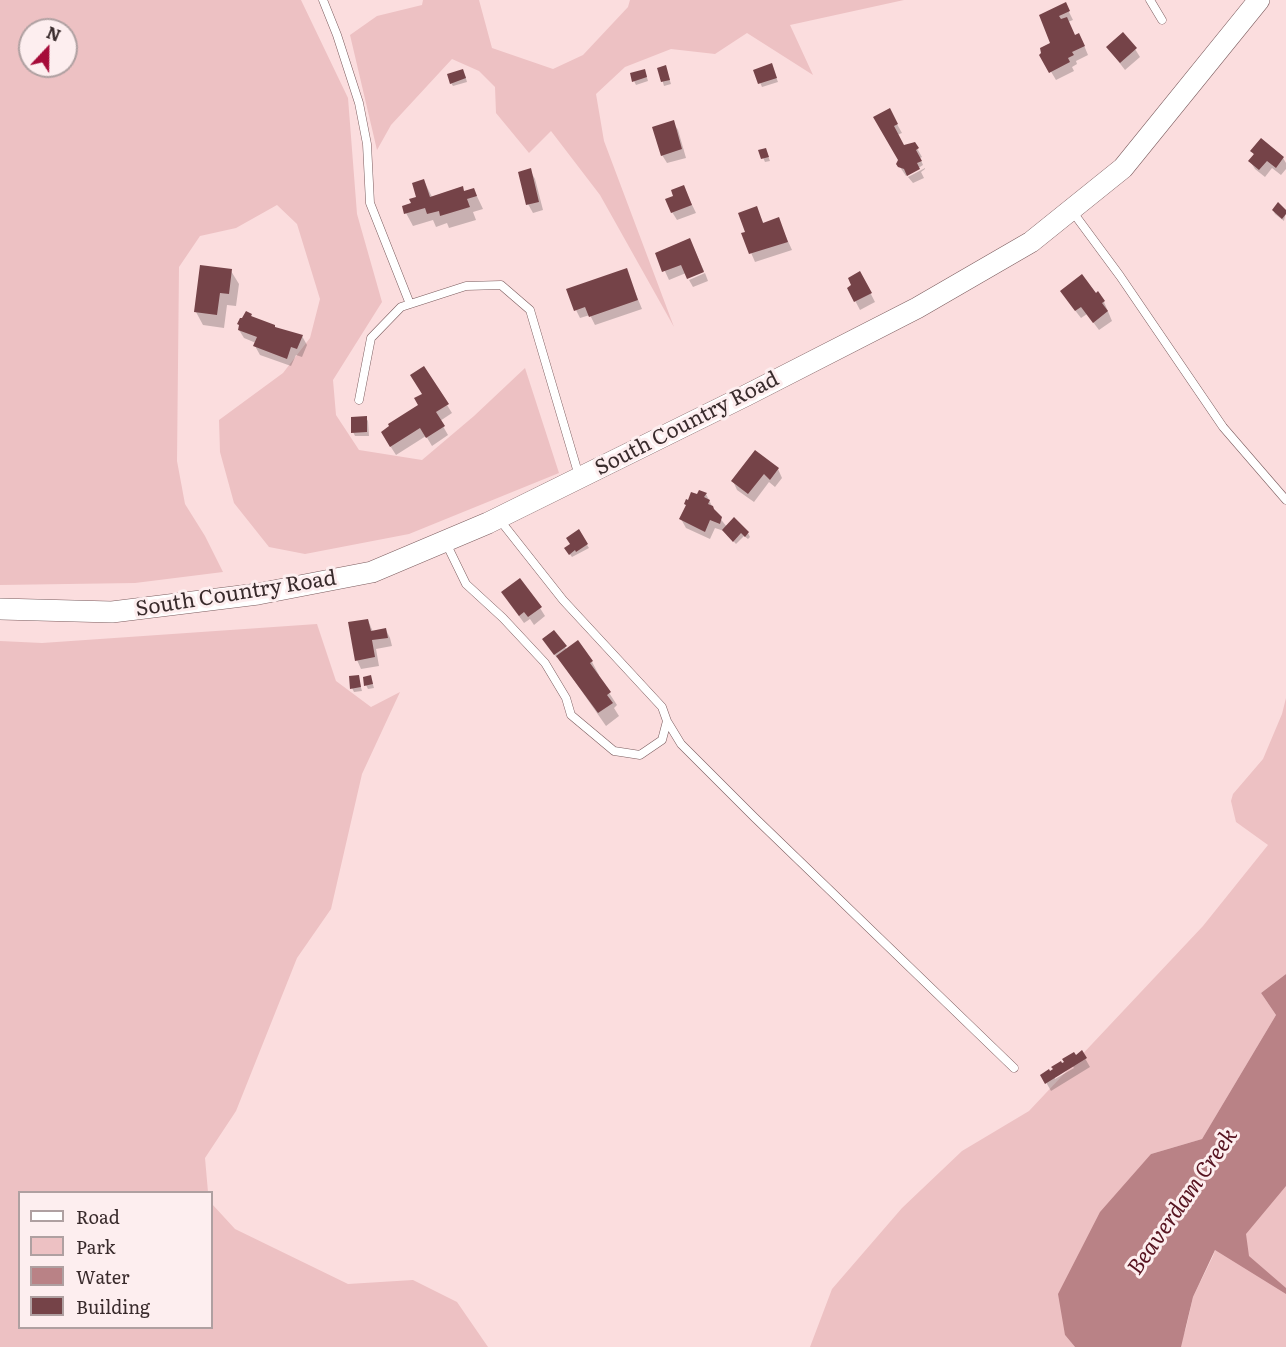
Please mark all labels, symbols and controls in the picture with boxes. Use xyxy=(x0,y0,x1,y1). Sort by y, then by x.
north arrow xyxy=(18,18,78,78)
text: N xyxy=(43,20,65,47)
street label: South Country Road xyxy=(591,367,783,481)
street label: South Country Road xyxy=(134,566,338,622)
water label: Beaverdam Creek xyxy=(1123,1124,1243,1280)
legend xyxy=(18,1191,213,1329)
text: Road xyxy=(76,1203,120,1230)
text: Park xyxy=(76,1233,115,1260)
text: Water xyxy=(76,1263,129,1290)
text: Building xyxy=(76,1293,150,1320)

